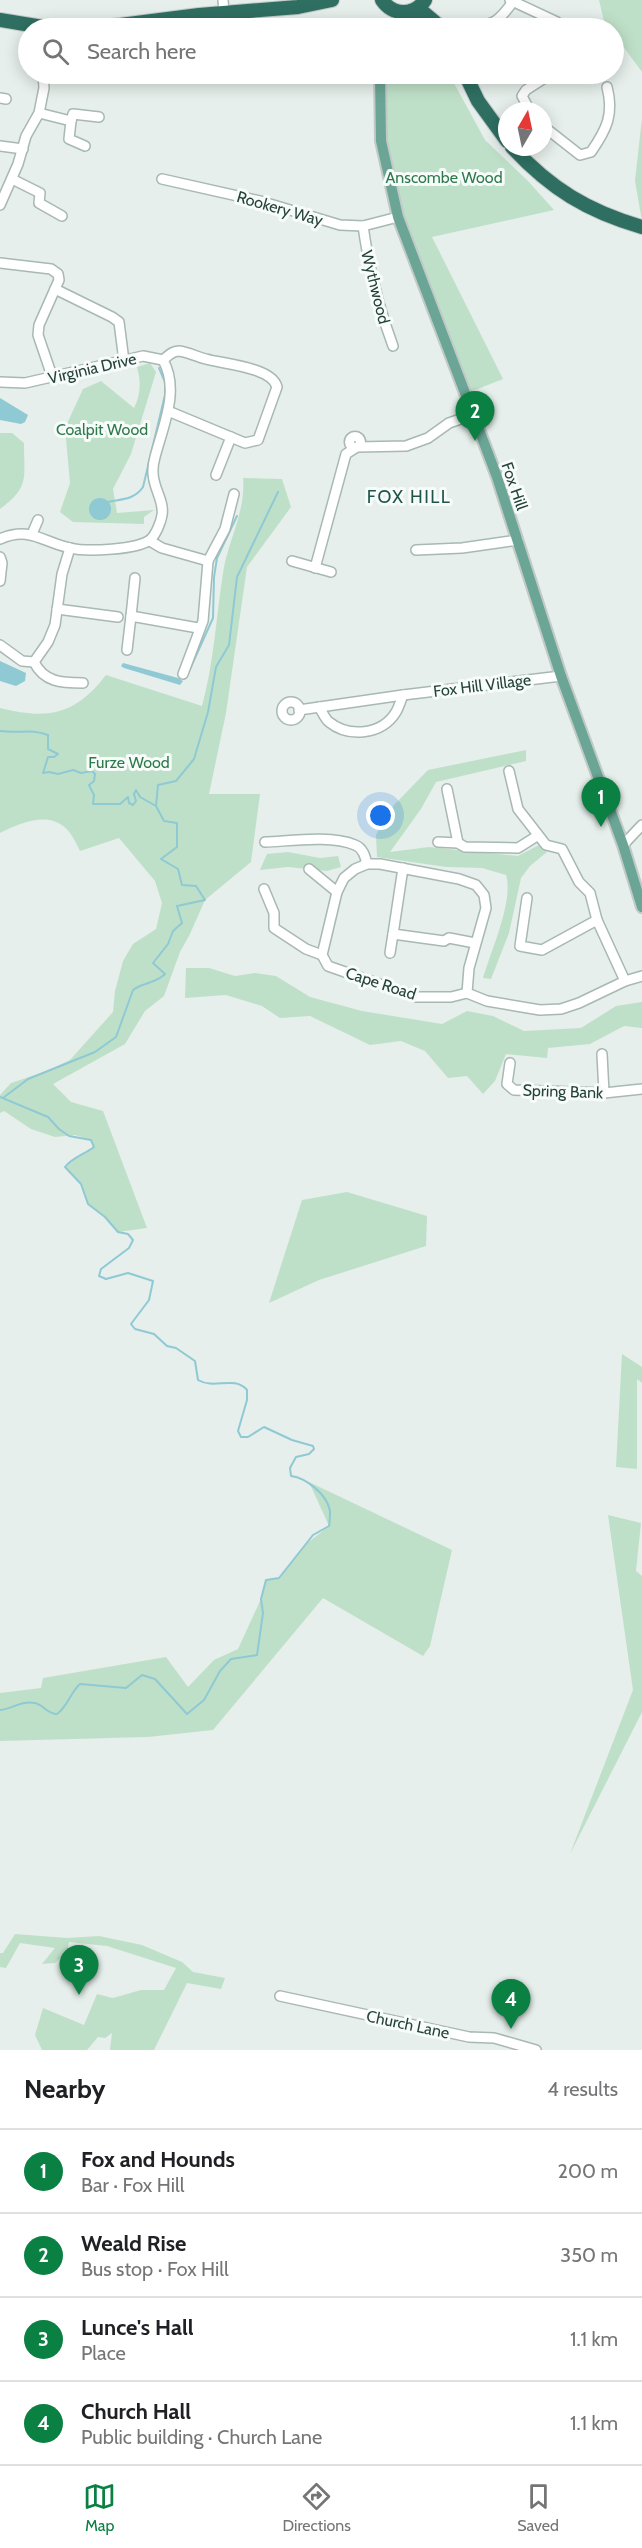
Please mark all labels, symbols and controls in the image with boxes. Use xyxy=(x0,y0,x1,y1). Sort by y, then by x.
search box xyxy=(18,18,624,84)
icon: search xyxy=(39,35,72,68)
text: Search here xyxy=(87,38,196,65)
north arrow xyxy=(498,102,552,156)
park label: Anscombe Wood xyxy=(385,168,503,187)
street label: Rookery Way xyxy=(235,187,325,230)
street label: Wythwood xyxy=(357,248,394,326)
street label: Virginia Drive xyxy=(46,349,138,388)
pin: 2 xyxy=(456,392,494,441)
park label: Coalpit Wood xyxy=(56,420,148,439)
street label: Fox Hill xyxy=(497,460,532,513)
district label: FOX HILL xyxy=(367,486,451,508)
street label: Fox Hill Village xyxy=(432,670,532,701)
park label: Furze Wood xyxy=(88,753,170,772)
pin: 1 xyxy=(582,778,620,827)
your location xyxy=(366,801,395,830)
street label: Cape Road xyxy=(343,963,418,1004)
street label: Spring Bank xyxy=(522,1081,604,1102)
pin: 3 xyxy=(60,1946,98,1995)
pin: 4 xyxy=(492,1980,530,2029)
street label: Church Lane xyxy=(365,2006,451,2043)
text: Nearby xyxy=(24,2073,105,2105)
text: 4 results xyxy=(547,2077,618,2101)
text: Fox and Hounds xyxy=(81,2146,235,2173)
text: 1 xyxy=(40,2159,47,2183)
text: 200 m xyxy=(558,2159,618,2183)
text: Bar · Fox Hill xyxy=(81,2173,184,2197)
text: Weald Rise xyxy=(81,2230,186,2257)
text: 2 xyxy=(38,2243,49,2267)
text: 350 m xyxy=(560,2243,618,2267)
text: Bus stop · Fox Hill xyxy=(81,2257,229,2281)
text: Lunce's Hall xyxy=(81,2314,194,2341)
text: 3 xyxy=(38,2327,49,2351)
text: 1.1 km xyxy=(570,2327,618,2351)
text: Place xyxy=(81,2341,126,2365)
text: Church Hall xyxy=(81,2398,191,2425)
text: 4 xyxy=(37,2411,50,2435)
text: 1.1 km xyxy=(570,2411,618,2435)
text: Public building · Church Lane xyxy=(81,2425,322,2449)
tab: Map xyxy=(83,2480,116,2535)
tab: Directions xyxy=(283,2480,351,2535)
tab: Saved xyxy=(517,2480,559,2535)

